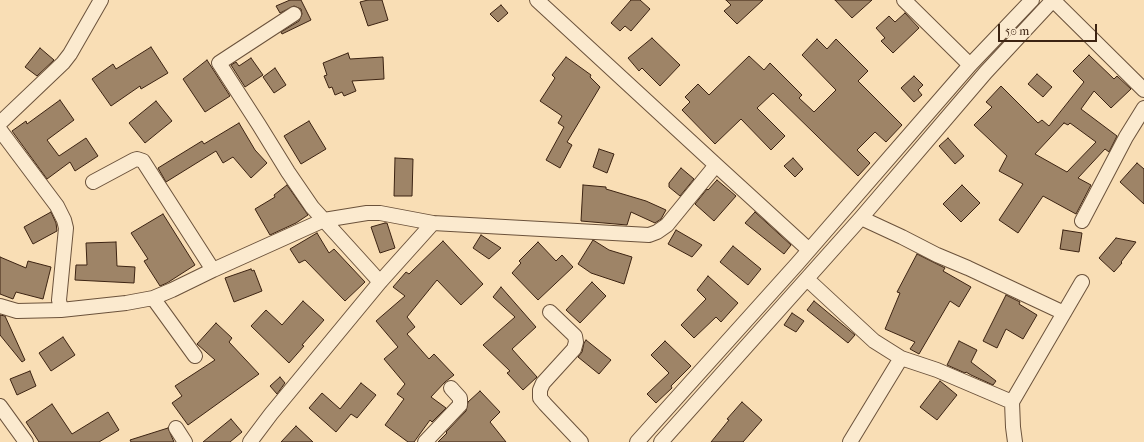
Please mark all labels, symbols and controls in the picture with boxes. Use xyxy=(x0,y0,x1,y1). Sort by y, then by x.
scale bar xyxy=(1000,16,1099,42)
text: 50 m xyxy=(1005,24,1029,38)

